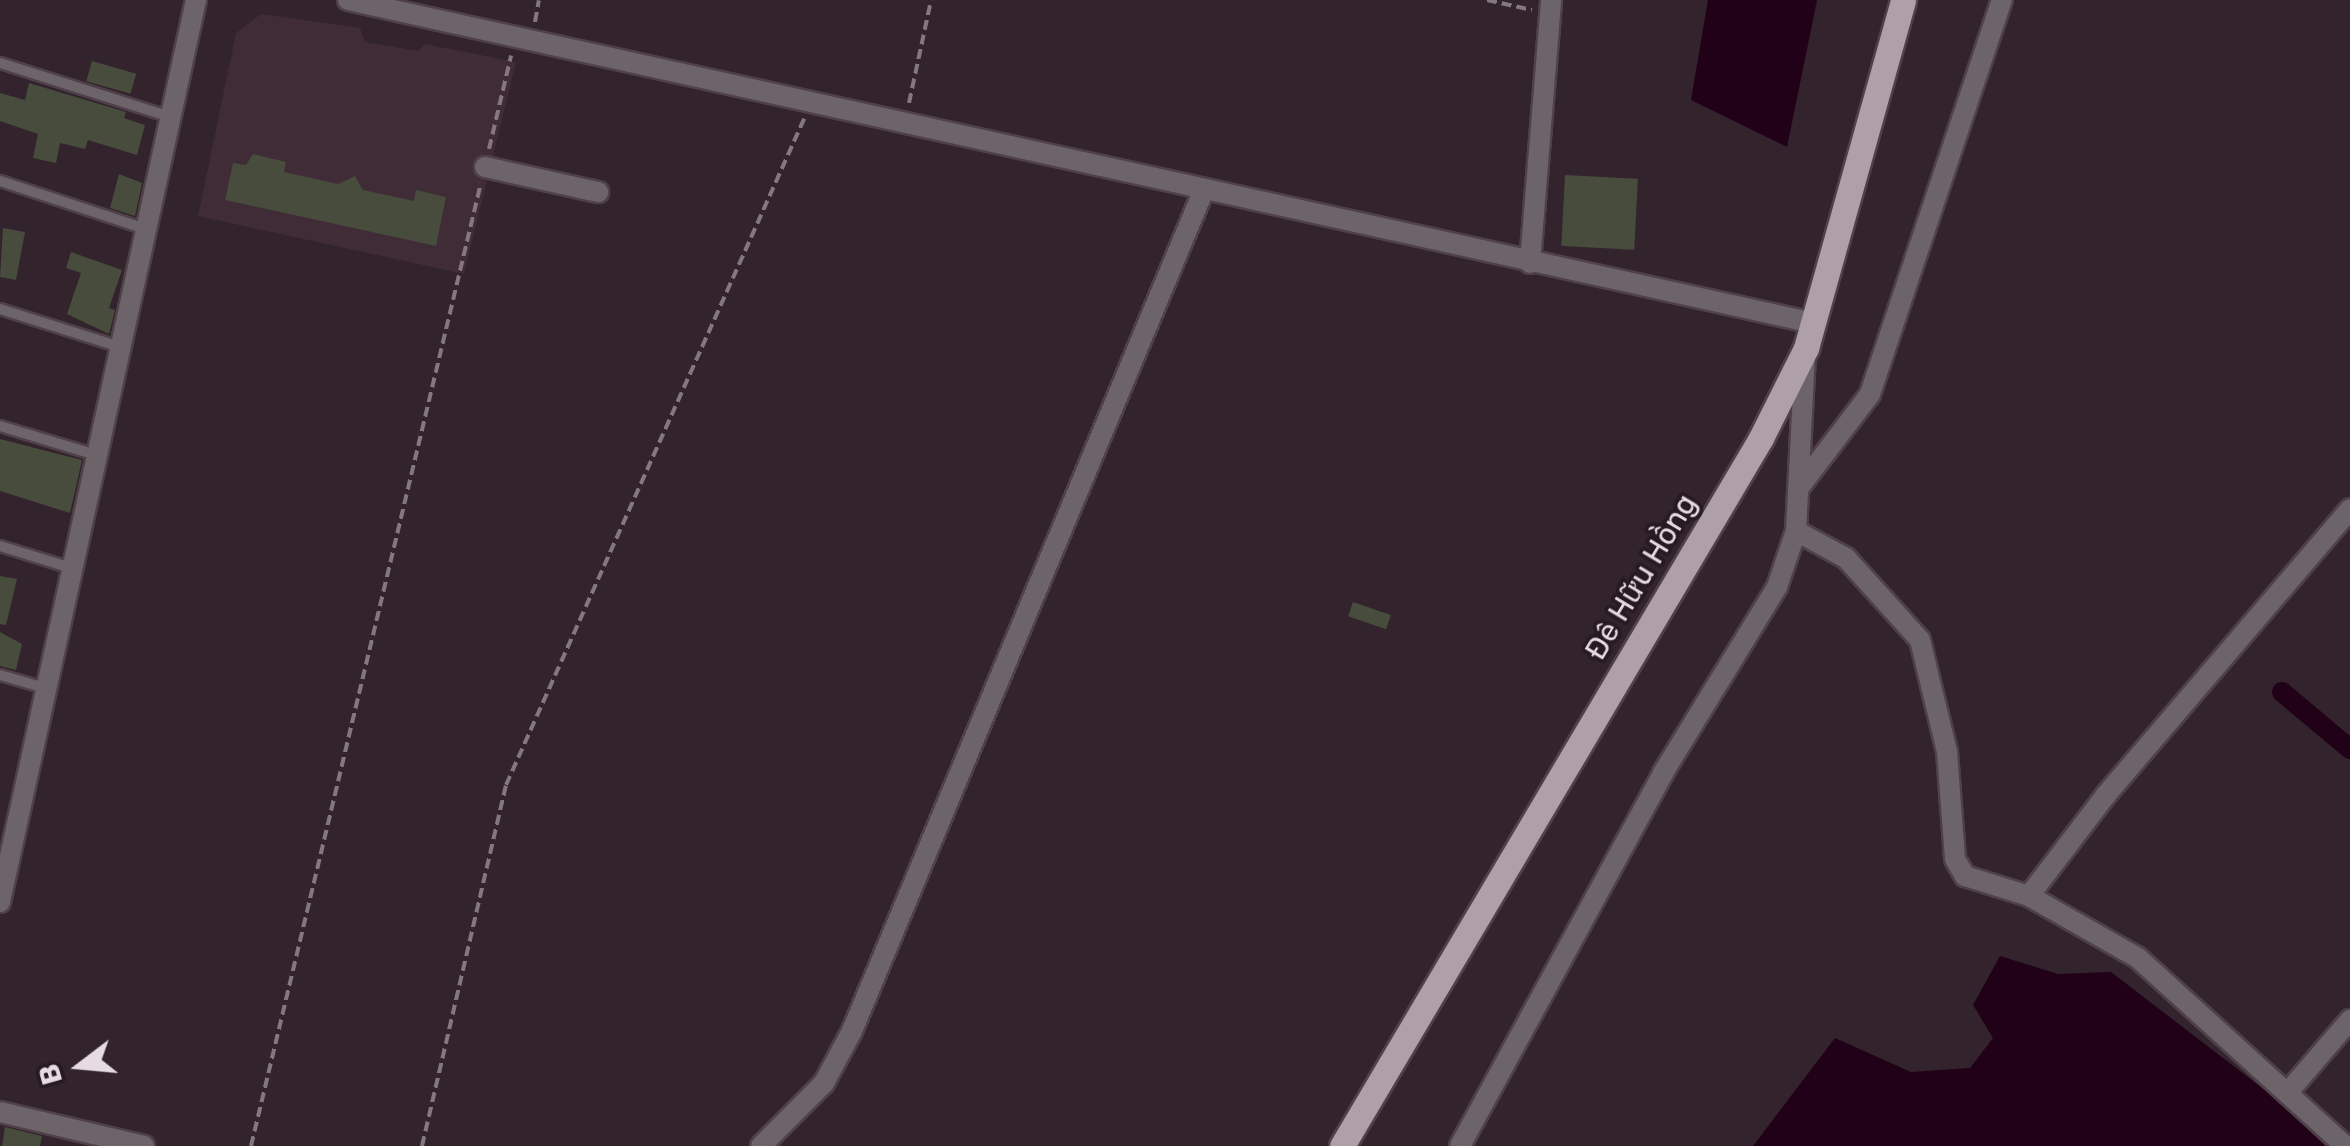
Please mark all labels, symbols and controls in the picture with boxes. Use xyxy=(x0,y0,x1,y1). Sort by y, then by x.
street label: Đê Hữu Hồng xyxy=(1577,488,1705,666)
north arrow xyxy=(30,1016,130,1116)
text: B xyxy=(32,1060,69,1088)

